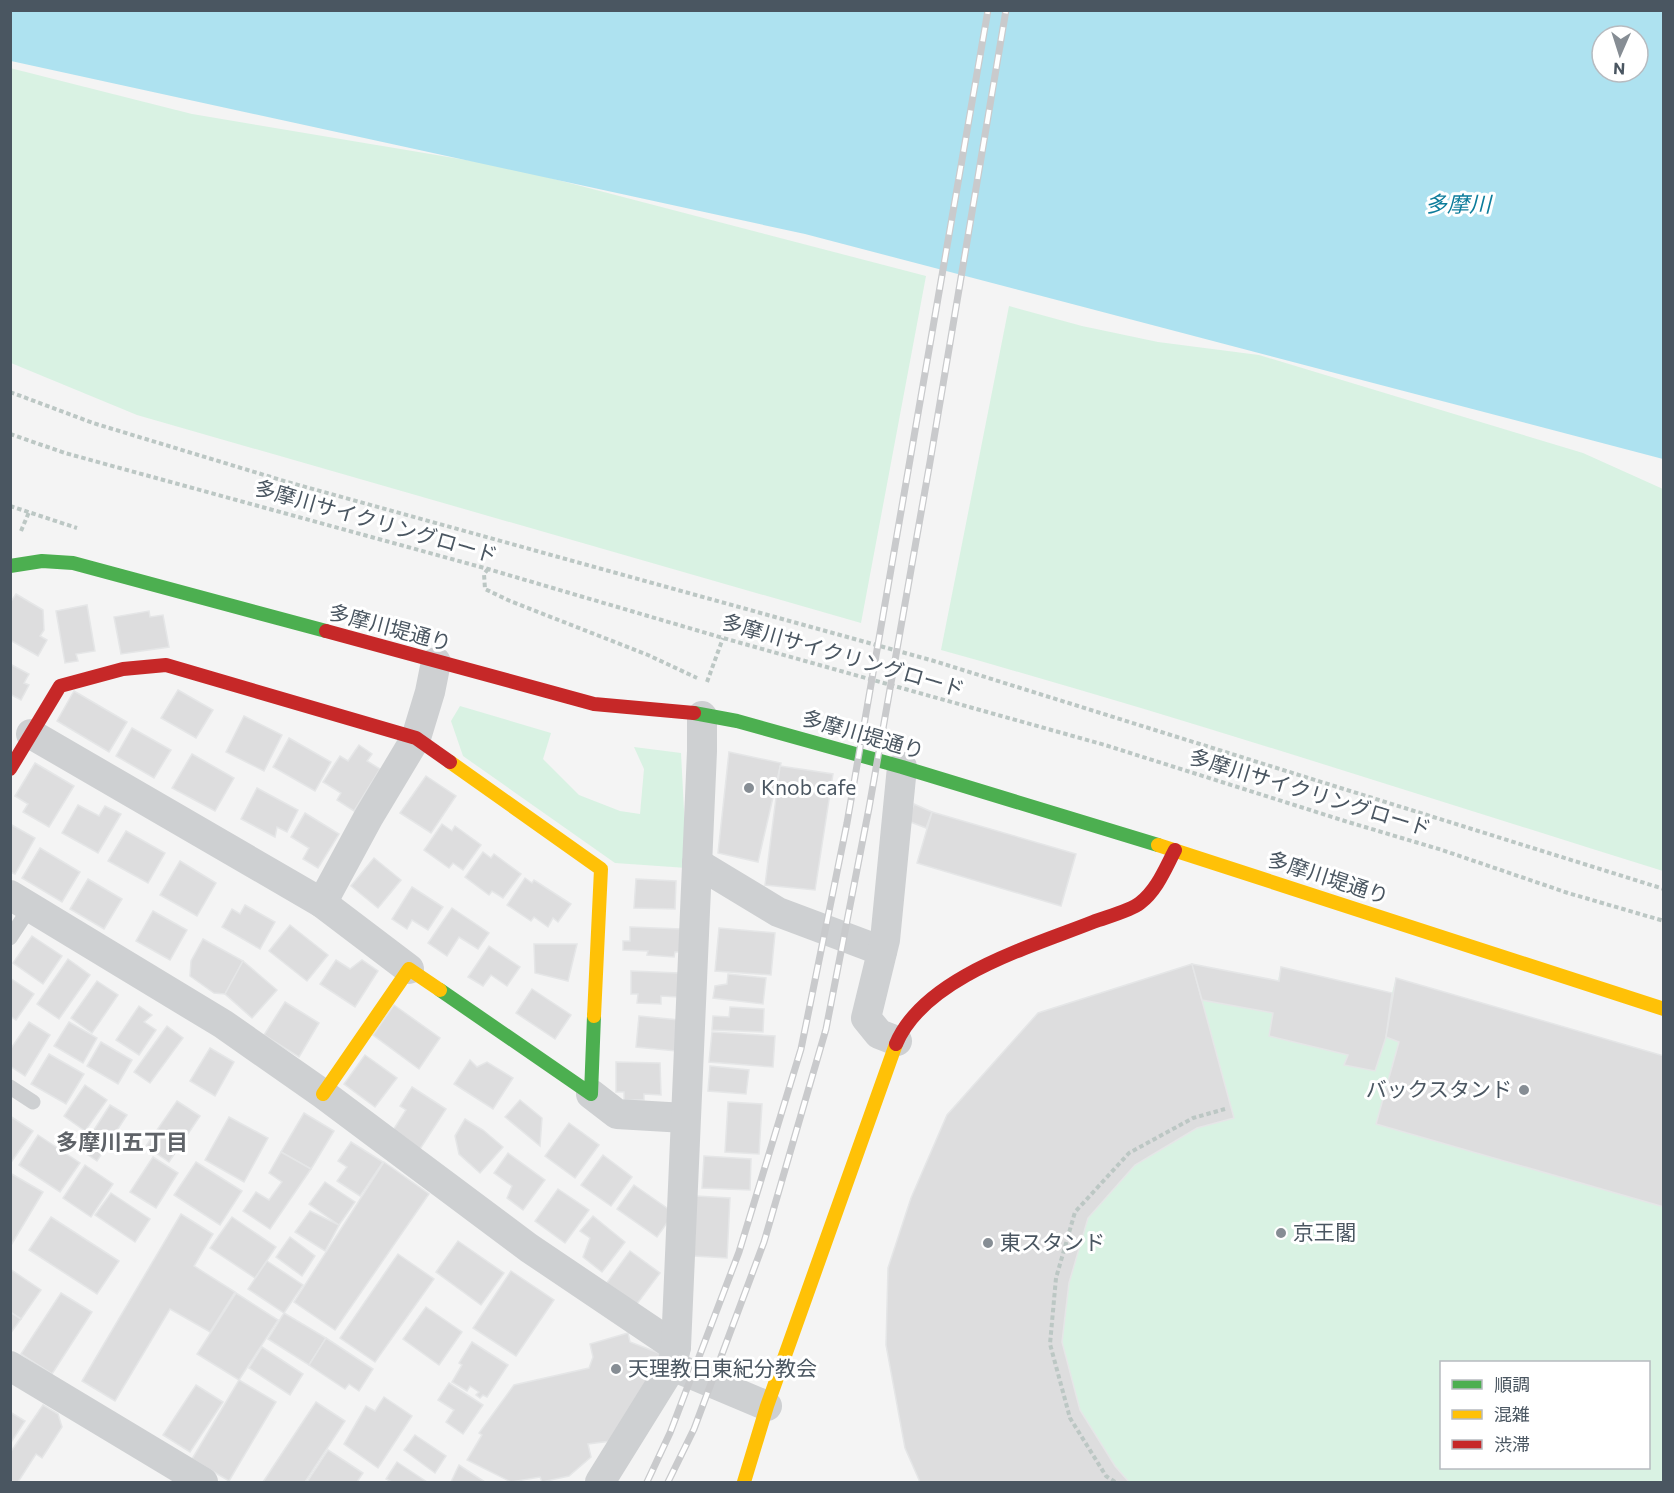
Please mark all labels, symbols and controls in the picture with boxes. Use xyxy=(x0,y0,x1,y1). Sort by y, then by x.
north arrow xyxy=(1590,24,1650,84)
text: N xyxy=(1613,60,1626,79)
water label: 多摩川 xyxy=(1425,190,1493,217)
street label: 多摩川サイクリングロード xyxy=(252,474,501,567)
street label: 多摩川堤通り xyxy=(326,598,454,655)
street label: 多摩川サイクリングロード xyxy=(719,608,968,701)
street label: 多摩川堤通り xyxy=(799,704,927,763)
street label: 多摩川サイクリングロード xyxy=(1186,743,1434,840)
place label: Knob cafe xyxy=(761,774,856,799)
marker: Knob cafe xyxy=(742,781,756,795)
street label: 多摩川堤通り xyxy=(1265,845,1392,908)
place label: バックスタンド xyxy=(1366,1076,1512,1101)
marker: バックスタンド xyxy=(1517,1083,1531,1097)
district label: 多摩川五丁目 xyxy=(56,1128,188,1155)
place label: 京王閣 xyxy=(1293,1219,1356,1244)
marker: 京王閣 xyxy=(1274,1226,1288,1240)
place label: 東スタンド xyxy=(1000,1229,1105,1254)
marker: 東スタンド xyxy=(981,1236,995,1250)
place label: 天理教日東紀分教会 xyxy=(628,1355,817,1380)
legend xyxy=(1440,1361,1650,1469)
marker: 天理教日東紀分教会 xyxy=(609,1362,623,1376)
text: 順調 xyxy=(1494,1373,1530,1395)
text: 混雑 xyxy=(1494,1403,1530,1425)
text: 渋滞 xyxy=(1494,1433,1530,1455)

